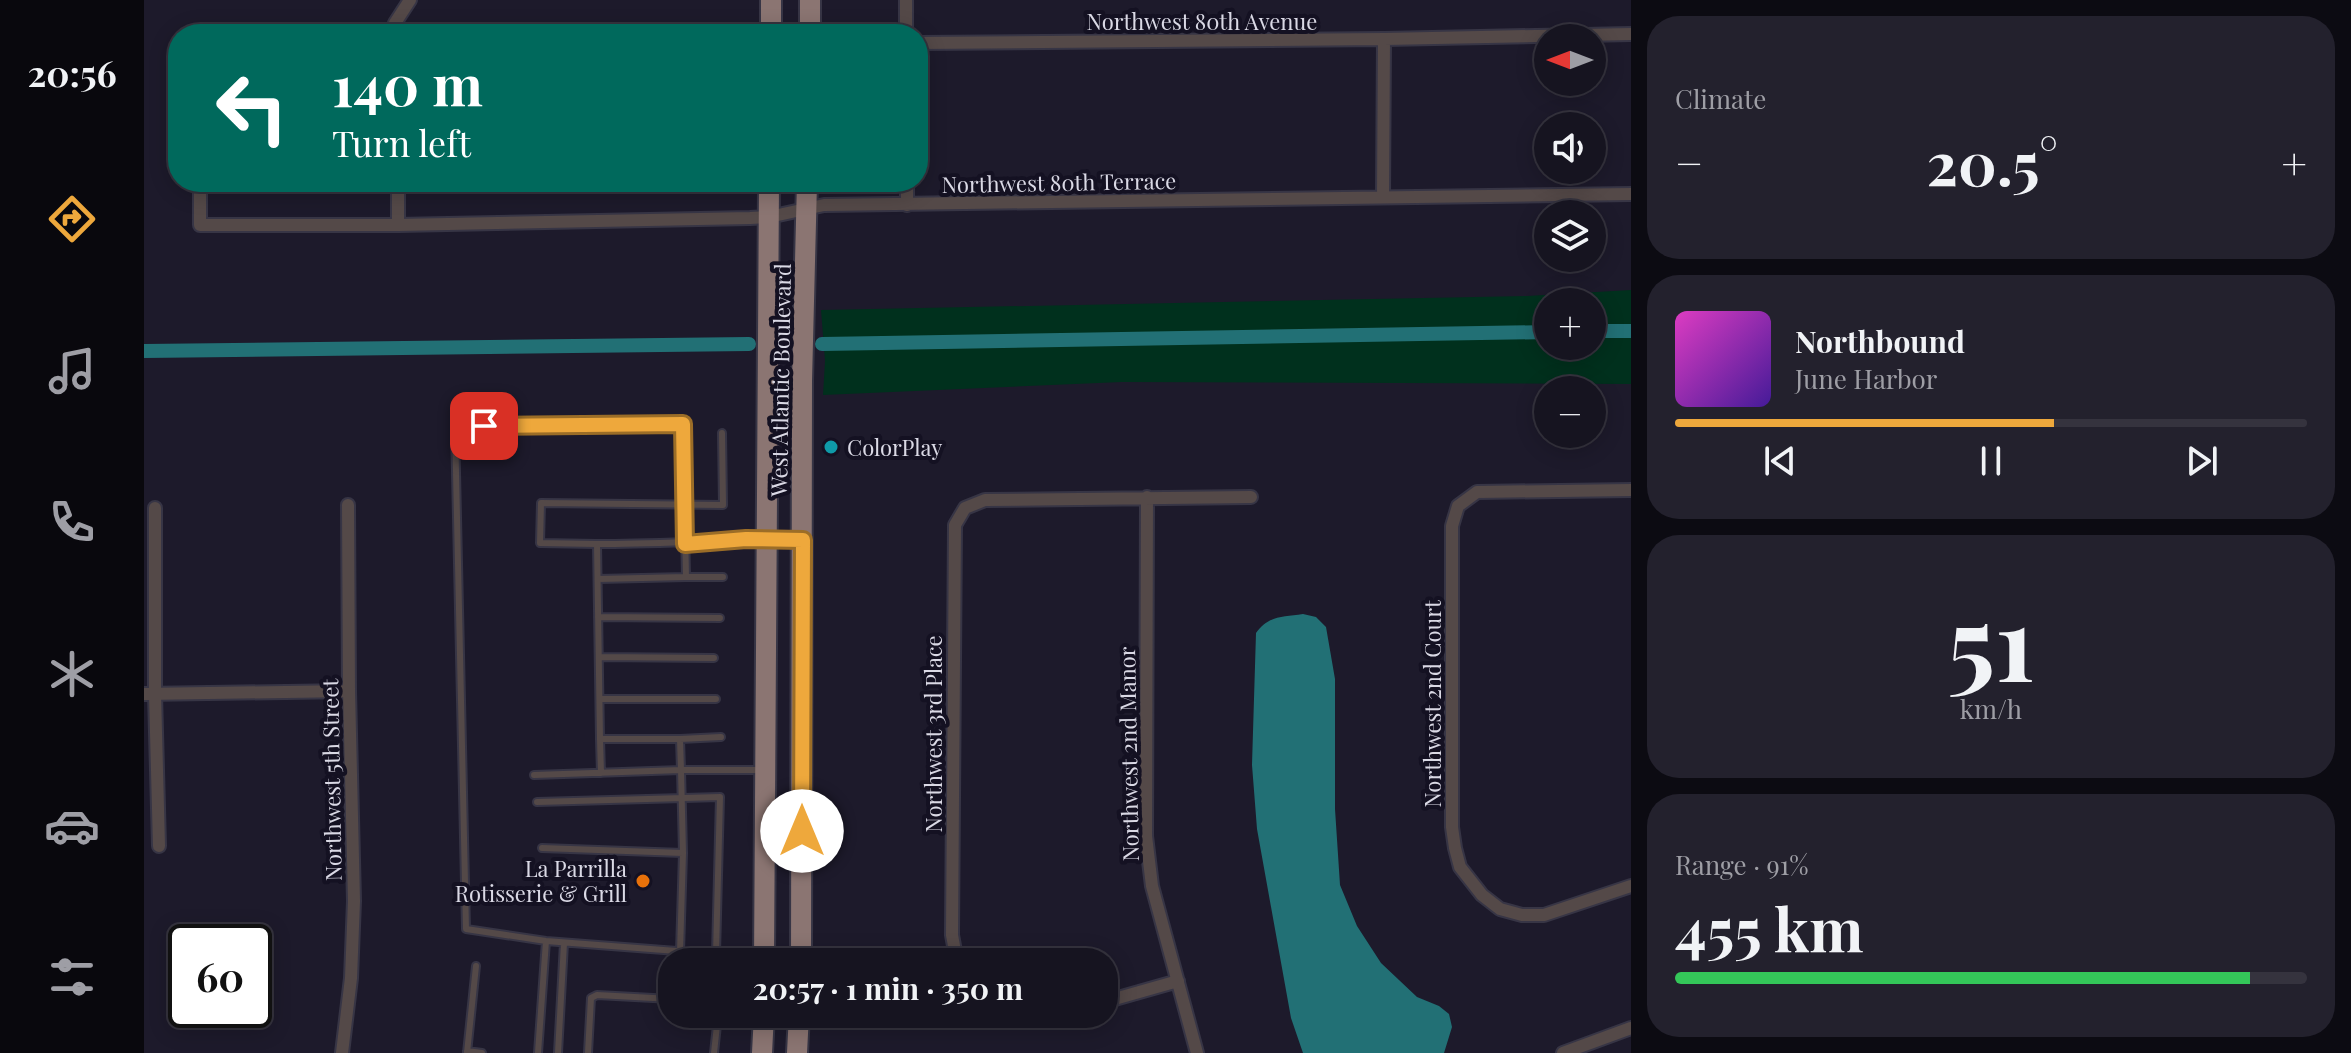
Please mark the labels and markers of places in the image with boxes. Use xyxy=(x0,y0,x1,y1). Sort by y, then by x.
pin xyxy=(450,392,518,460)
place label: ColorPlay xyxy=(847,432,942,462)
marker: ColorPlay xyxy=(822,438,840,456)
place label: La Parrilla Rotisserie & Grill xyxy=(455,853,627,908)
marker: La Parrilla Rotisserie & Grill xyxy=(634,872,652,890)

